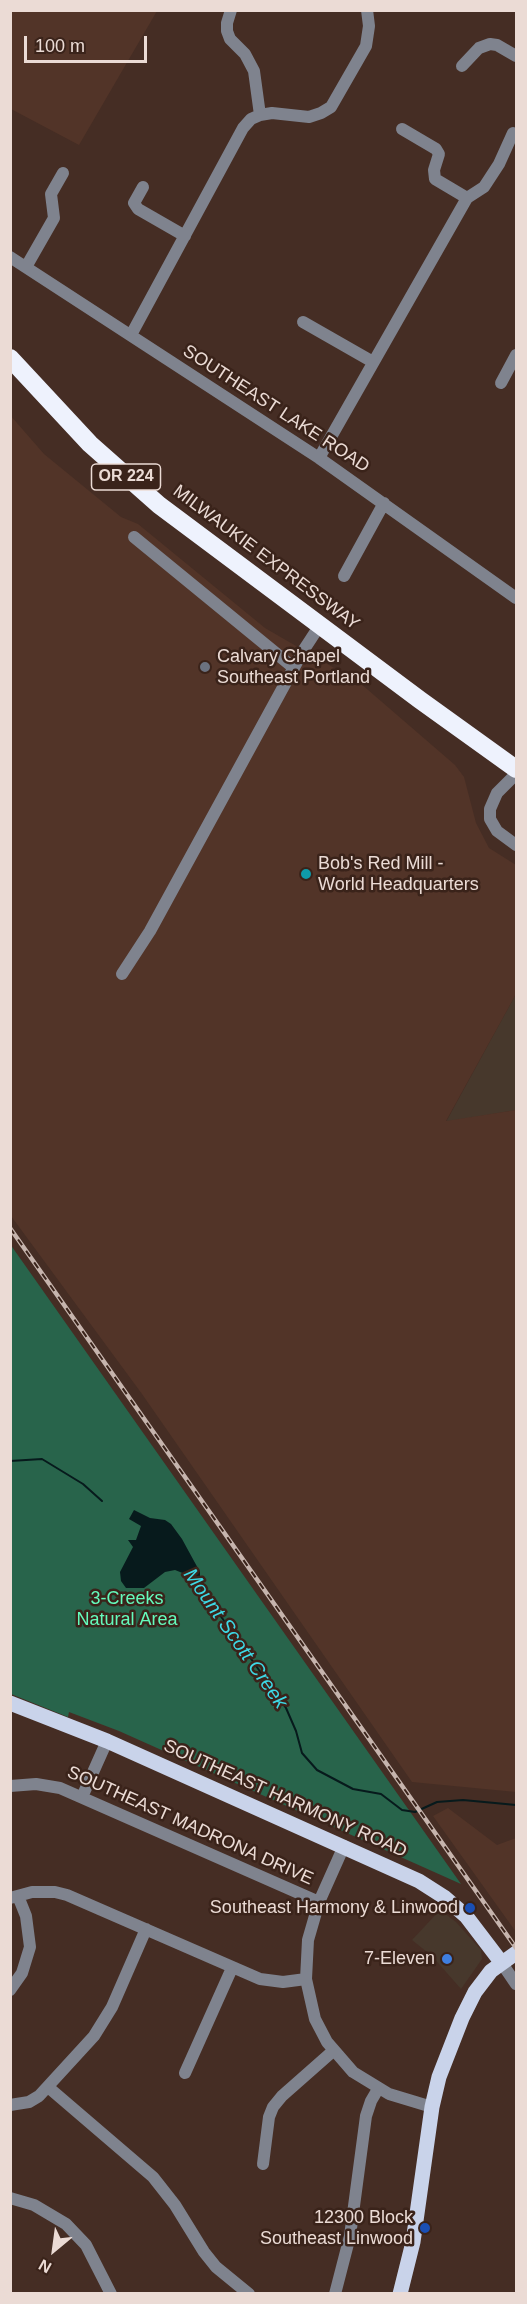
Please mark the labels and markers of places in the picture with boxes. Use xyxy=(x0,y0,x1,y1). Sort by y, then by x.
place label: Calvary Chapel Southeast Portland xyxy=(217,646,370,688)
marker: Calvary Chapel Southeast Portland xyxy=(198,660,212,674)
place label: Bob's Red Mill - World Headquarters xyxy=(318,853,479,896)
marker: Bob's Red Mill - World Headquarters xyxy=(299,867,313,881)
place label: Southeast Harmony & Linwood xyxy=(210,1897,458,1919)
marker: Southeast Harmony & Linwood xyxy=(463,1901,477,1915)
place label: 7-Eleven xyxy=(364,1948,435,1970)
marker: 7-Eleven xyxy=(440,1952,454,1966)
place label: 12300 Block Southeast Linwood xyxy=(260,2207,413,2250)
marker: 12300 Block Southeast Linwood xyxy=(418,2221,432,2235)

